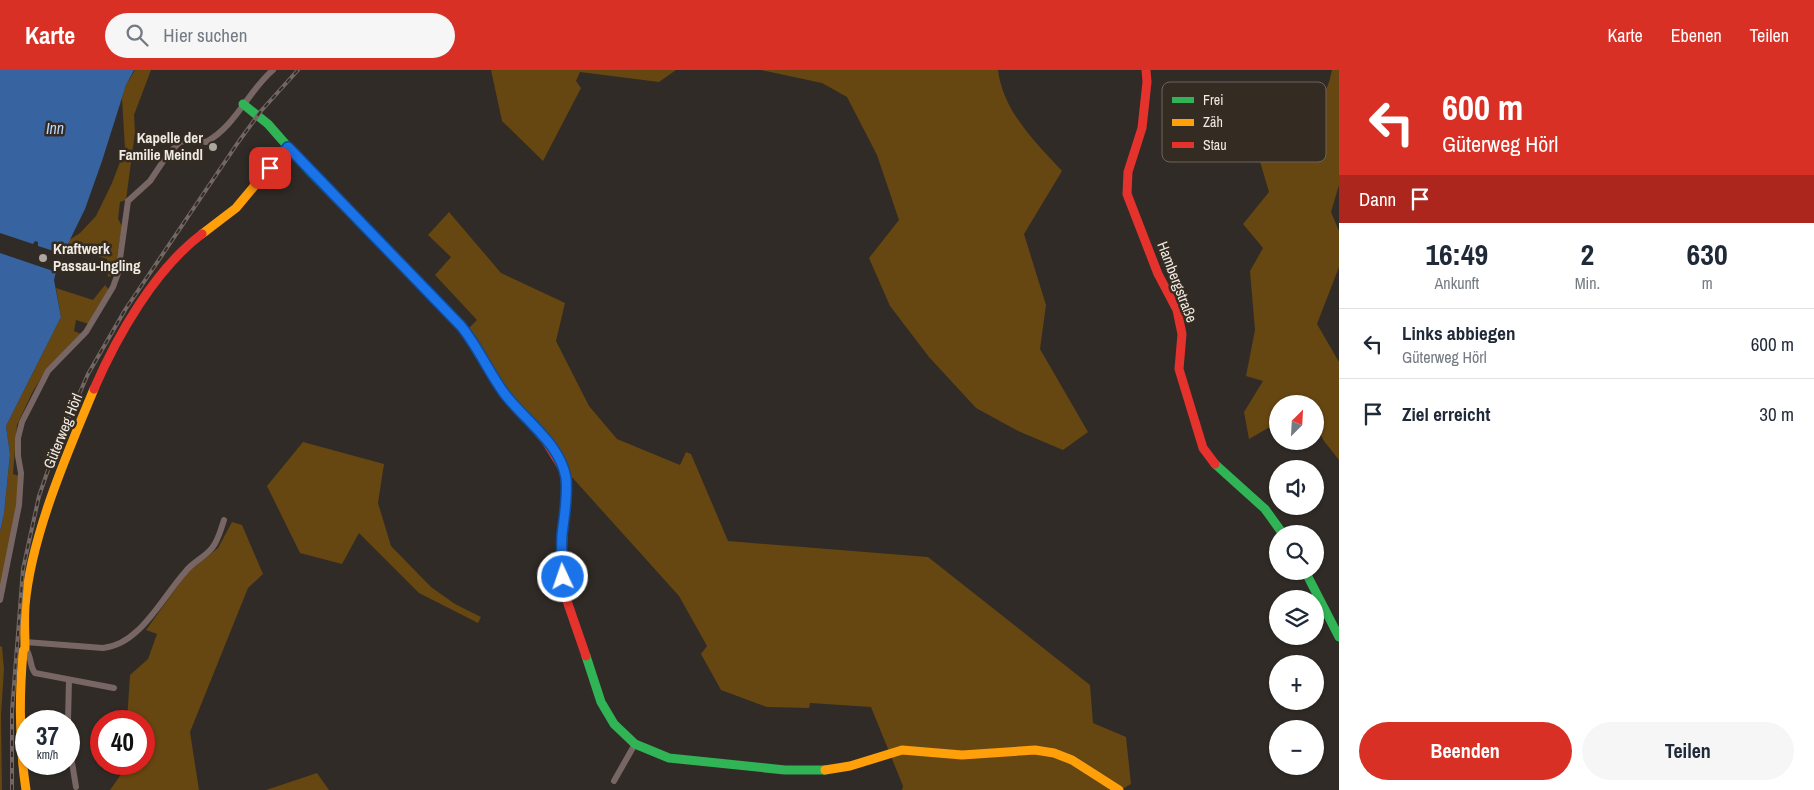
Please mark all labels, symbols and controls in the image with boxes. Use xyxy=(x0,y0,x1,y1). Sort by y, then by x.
search box xyxy=(105,13,455,58)
text: Karte xyxy=(25,19,75,51)
icon: search xyxy=(123,21,151,49)
text: Hier suchen xyxy=(163,22,247,48)
text: Karte xyxy=(1607,23,1643,48)
text: Ebenen xyxy=(1671,23,1722,48)
text: Teilen xyxy=(1750,23,1789,48)
legend xyxy=(1162,82,1326,162)
text: 600 m xyxy=(1442,84,1523,131)
icon: left xyxy=(1359,90,1424,155)
text: Frei xyxy=(1203,91,1223,109)
text: Zäh xyxy=(1203,113,1223,131)
water label: Inn xyxy=(46,117,64,139)
place label: Kapelle der Familie Meindl xyxy=(119,127,203,165)
text: Güterweg Hörl xyxy=(1442,129,1558,159)
text: Stau xyxy=(1203,136,1227,154)
marker: Kapelle der Familie Meindl xyxy=(207,141,219,153)
pin xyxy=(249,147,291,189)
icon: arrive xyxy=(256,154,284,182)
icon: arrive xyxy=(1406,185,1434,213)
text: Dann xyxy=(1359,186,1396,212)
text: 16:49 xyxy=(1425,234,1488,274)
text: 2 xyxy=(1581,234,1594,274)
text: 630 xyxy=(1687,234,1728,274)
place label: Kraftwerk Passau-Ingling xyxy=(53,238,141,276)
street label: Hambergstraße xyxy=(1152,238,1203,326)
marker: Kraftwerk Passau-Ingling xyxy=(37,252,49,264)
text: Ankunft xyxy=(1435,272,1479,294)
text: Min. xyxy=(1575,272,1600,294)
text: m xyxy=(1702,272,1713,294)
text: Links abbiegen xyxy=(1402,320,1515,346)
icon: left xyxy=(1359,330,1387,358)
text: 600 m xyxy=(1751,331,1794,357)
text: Güterweg Hörl xyxy=(1402,346,1487,368)
street label: Güterweg Hörl xyxy=(38,390,87,472)
north arrow xyxy=(1269,395,1324,450)
map controls xyxy=(1269,395,1324,775)
icon: arrive xyxy=(1359,400,1387,428)
text: Ziel erreicht xyxy=(1402,401,1490,427)
text: 30 m xyxy=(1759,401,1794,427)
button: sound xyxy=(1269,460,1324,515)
button: search xyxy=(1269,525,1324,580)
position arrow xyxy=(536,550,588,602)
button: layers xyxy=(1269,590,1324,645)
button: + xyxy=(1269,655,1324,710)
speed limit sign: 40 xyxy=(90,710,155,775)
text: 37 xyxy=(36,719,59,753)
button: − xyxy=(1269,720,1324,775)
button: Beenden xyxy=(1359,722,1572,780)
button: Teilen xyxy=(1582,722,1794,780)
text: km/h xyxy=(37,747,58,763)

